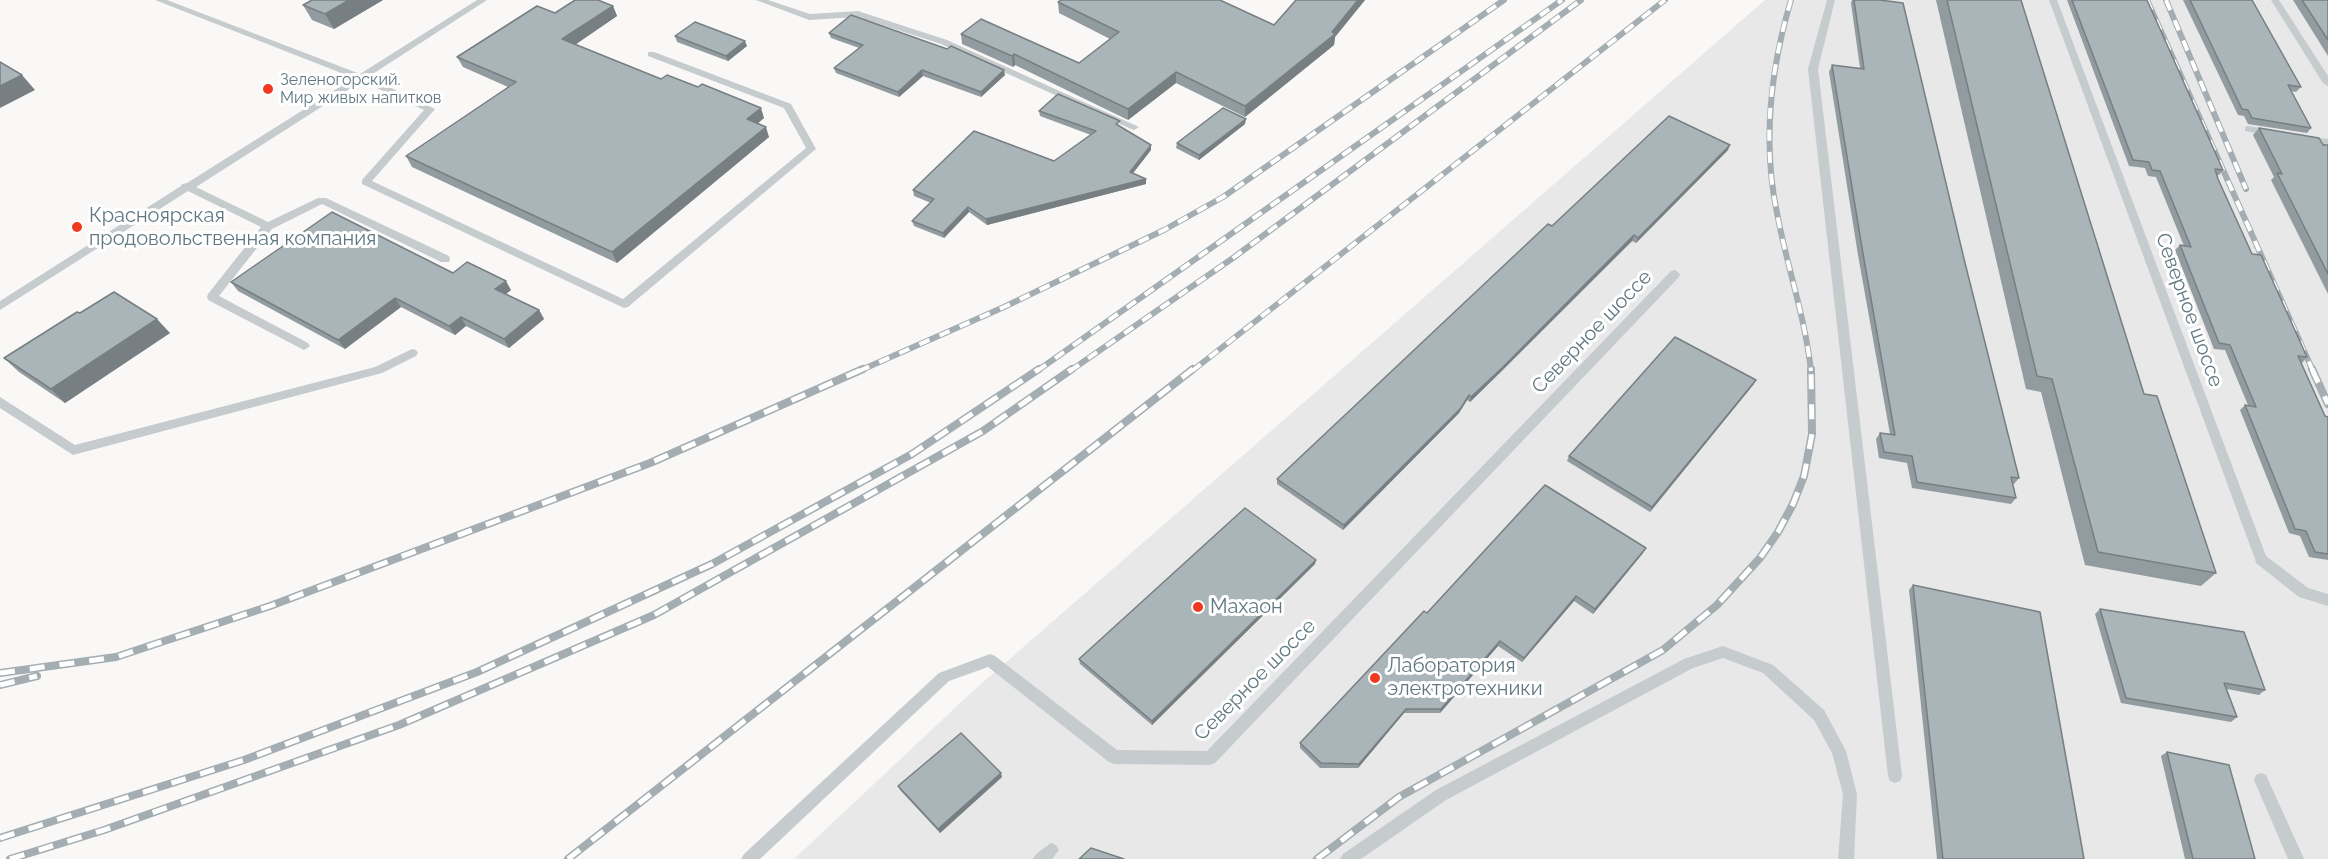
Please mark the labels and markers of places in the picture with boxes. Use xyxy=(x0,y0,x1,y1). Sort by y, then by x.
place label: Зеленогорский. Мир живых напитков xyxy=(280,70,441,108)
marker: Зеленогорский. Мир живых напитков xyxy=(261,82,275,96)
place label: Красноярская продовольственная компания xyxy=(89,204,376,251)
marker: Красноярская продовольственная компания xyxy=(70,220,84,234)
place label: Махаон xyxy=(1210,595,1283,619)
marker: Махаон xyxy=(1191,600,1205,614)
place label: Лаборатория электротехники xyxy=(1387,654,1543,701)
marker: Лаборатория электротехники xyxy=(1368,671,1382,685)

